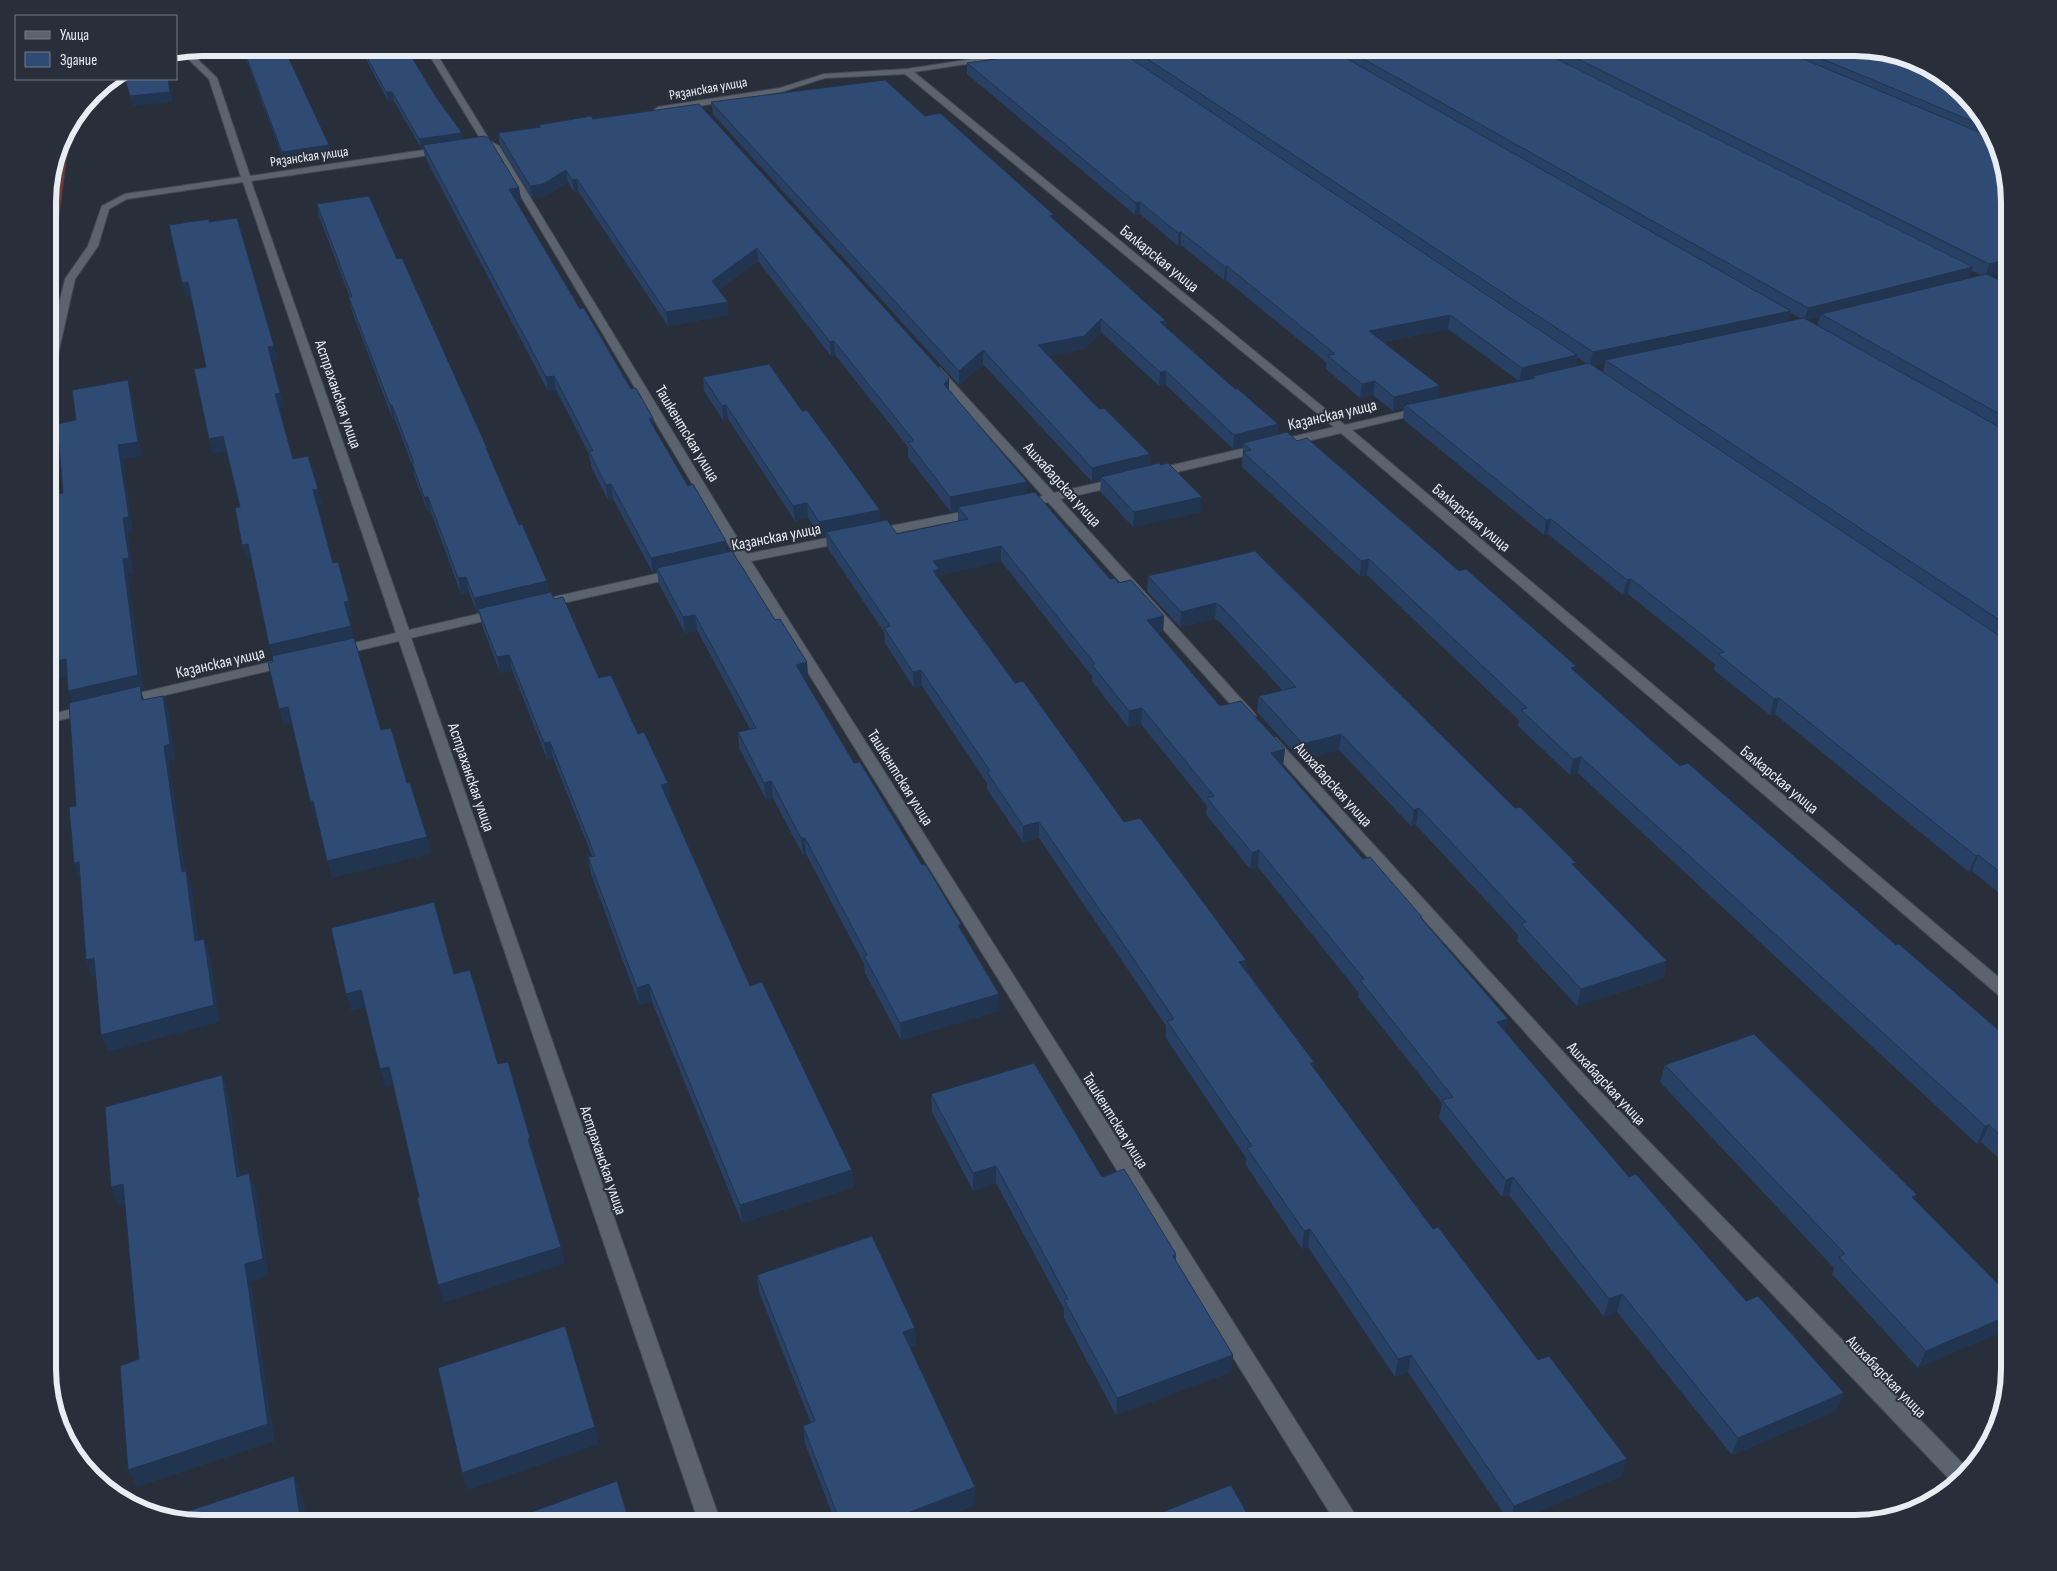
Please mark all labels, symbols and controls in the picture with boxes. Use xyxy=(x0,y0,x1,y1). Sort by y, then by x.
legend xyxy=(15,15,178,80)
text: Улица xyxy=(60,26,89,45)
text: Здание xyxy=(60,51,97,70)
street label: Рязанская улица xyxy=(668,73,748,104)
street label: Рязанская улица xyxy=(269,143,349,170)
street label: Балкарская улица xyxy=(1116,222,1202,297)
street label: Астраханская улица xyxy=(310,337,365,451)
street label: Ташкентская улица xyxy=(650,382,723,486)
street label: Казанская улица xyxy=(1286,396,1379,435)
street label: Ашхабадская улица xyxy=(1018,438,1105,531)
street label: Балкарская улица xyxy=(1428,480,1514,556)
street label: Казанская улица xyxy=(730,520,822,555)
street label: Казанская улица xyxy=(174,644,267,683)
street label: Астраханская улица xyxy=(443,720,498,834)
street label: Ташкентская улица xyxy=(863,726,937,829)
street label: Ашхабадская улица xyxy=(1289,738,1376,831)
street label: Балкарская улица xyxy=(1736,742,1822,818)
street label: Ашхабадская улица xyxy=(1562,1038,1649,1130)
street label: Ташкентская улица xyxy=(1078,1069,1152,1172)
street label: Астраханская улица xyxy=(575,1103,630,1217)
street label: Ашхабадская улица xyxy=(1841,1331,1930,1422)

